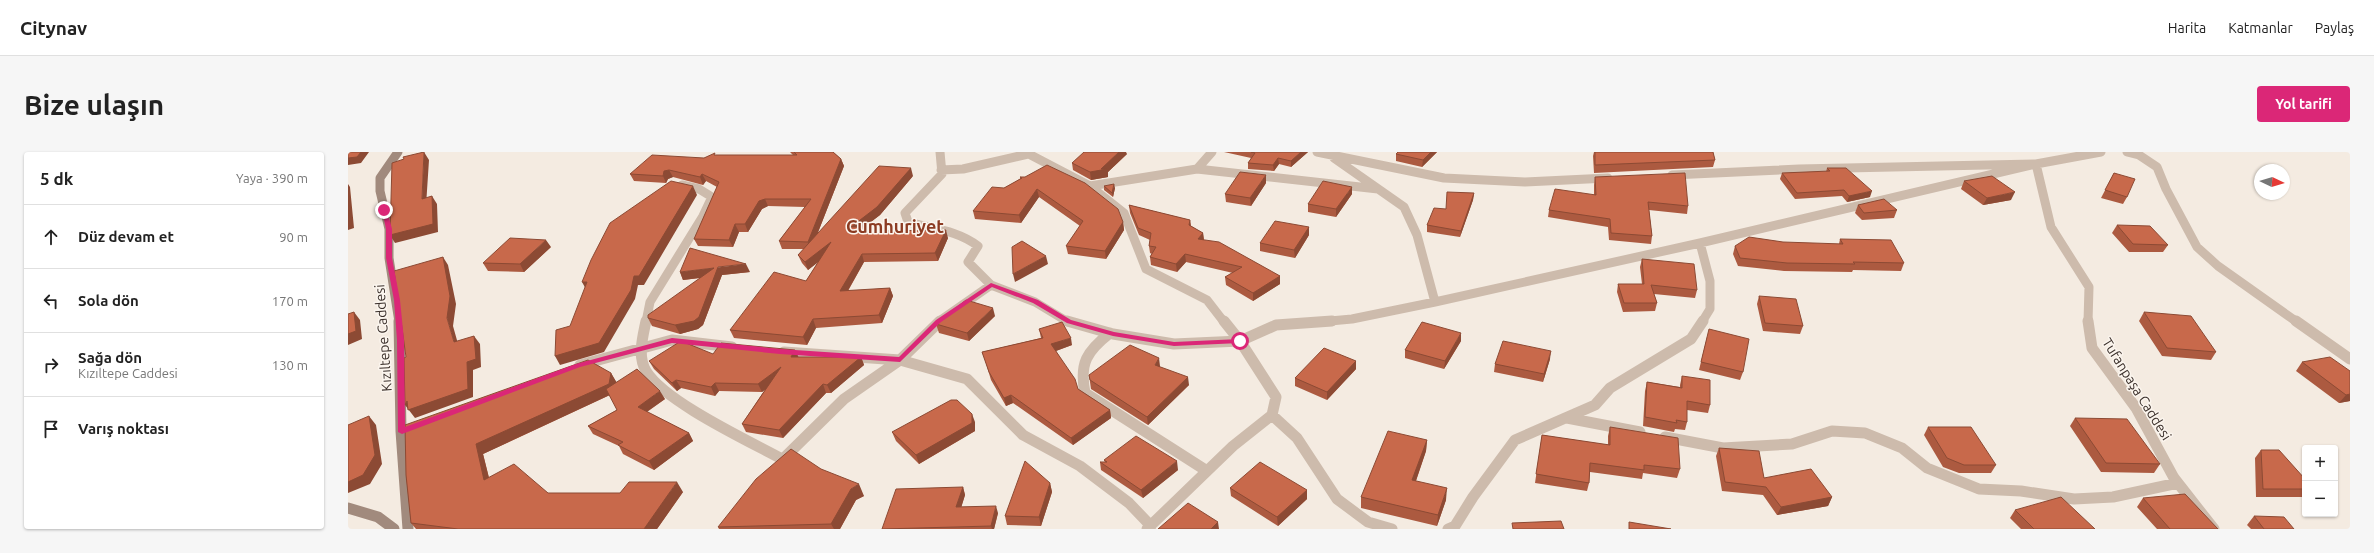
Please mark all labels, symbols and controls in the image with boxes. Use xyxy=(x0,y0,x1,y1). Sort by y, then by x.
text: Citynav xyxy=(20,17,87,39)
text: Harita xyxy=(2168,20,2206,36)
text: Katmanlar xyxy=(2228,20,2293,36)
text: Paylaş xyxy=(2315,20,2354,36)
button: Yol tarifi xyxy=(2257,86,2350,122)
text: Bize ulaşın xyxy=(24,89,164,120)
north arrow xyxy=(2254,164,2290,200)
text: 5 dk xyxy=(40,169,73,188)
text: Yaya · 390 m xyxy=(236,171,308,185)
route end xyxy=(375,201,393,219)
district label: Cumhuriyet xyxy=(846,216,944,236)
icon: ahead xyxy=(40,226,62,248)
text: Düz devam et xyxy=(78,228,174,245)
text: 90 m xyxy=(279,230,308,244)
street label: Kızıltepe Caddesi xyxy=(371,284,395,392)
icon: left xyxy=(40,290,62,312)
text: Sola dön xyxy=(78,292,139,309)
text: 170 m xyxy=(272,294,308,308)
route start xyxy=(1231,332,1249,350)
street label: Tufanpaşa Caddesi xyxy=(2099,335,2175,443)
text: Sağa dön xyxy=(78,349,142,366)
icon: right xyxy=(40,354,62,376)
text: 130 m xyxy=(272,358,308,372)
text: Kızıltepe Caddesi xyxy=(78,366,178,380)
icon: arrive xyxy=(40,418,62,440)
text: Varış noktası xyxy=(78,420,169,437)
map controls xyxy=(2302,445,2338,517)
button: + xyxy=(2302,445,2338,481)
button: − xyxy=(2302,481,2338,517)

